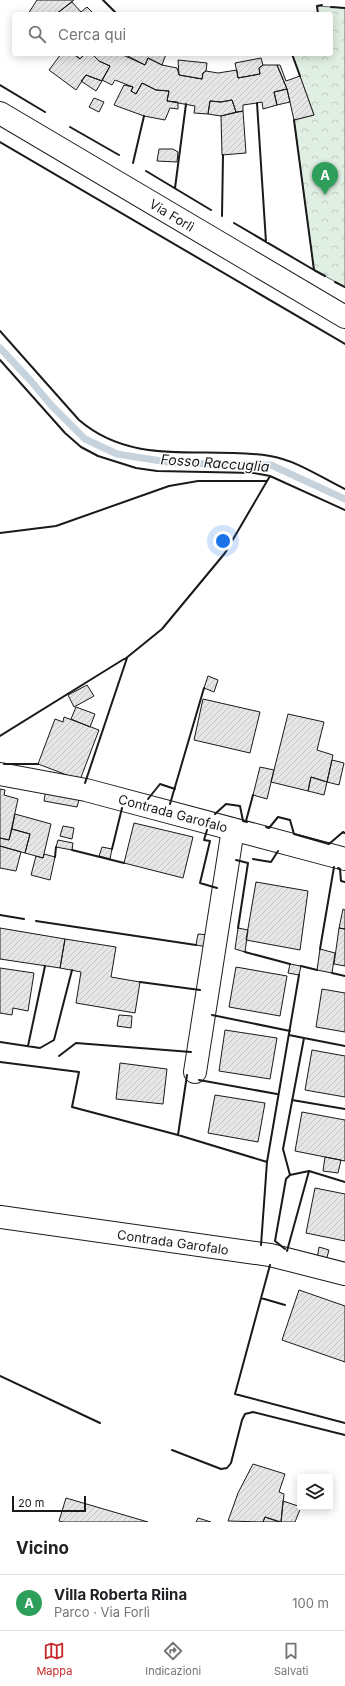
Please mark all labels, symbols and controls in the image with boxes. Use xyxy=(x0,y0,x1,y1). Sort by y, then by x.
search box xyxy=(12,12,333,56)
icon: search xyxy=(26,23,48,45)
text: Cerca qui xyxy=(58,25,126,44)
pin: A xyxy=(312,162,338,195)
street label: Via Forlì xyxy=(147,195,197,235)
water label: Fosso Raccuglia xyxy=(160,450,270,475)
your location xyxy=(213,531,233,551)
street label: Contrada Garofalo xyxy=(117,791,230,835)
street label: Contrada Garofalo xyxy=(116,1226,230,1258)
map controls xyxy=(297,1474,333,1510)
button: layers xyxy=(297,1474,333,1510)
scale bar xyxy=(12,1494,86,1513)
text: 20 m xyxy=(18,1496,44,1510)
text: Vicino xyxy=(16,1538,69,1558)
text: Villa Roberta Riina xyxy=(54,1585,187,1604)
text: A xyxy=(24,1595,34,1611)
text: 100 m xyxy=(292,1595,329,1611)
text: Parco · Via Forlì xyxy=(54,1604,150,1620)
tab: Mappa xyxy=(36,1640,72,1678)
tab: Indicazioni xyxy=(145,1640,201,1678)
tab: Salvati xyxy=(274,1640,309,1678)

